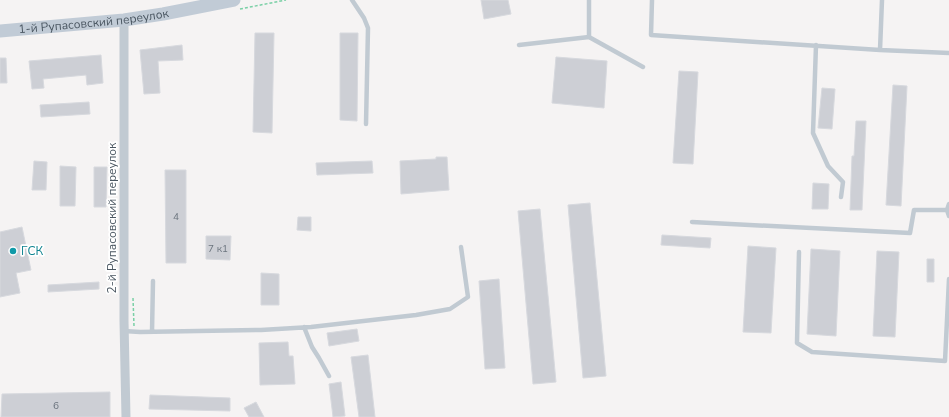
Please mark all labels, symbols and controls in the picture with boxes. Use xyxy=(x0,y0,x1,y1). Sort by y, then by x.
street label: 1-й Рупасовский переулок xyxy=(18,5,171,37)
street label: 2-й Рупасовский переулок xyxy=(104,142,120,293)
house number: 4 xyxy=(173,210,179,224)
house number: 7 к1 xyxy=(208,242,228,256)
place label: ГСК xyxy=(21,243,43,259)
marker: ГСК xyxy=(8,246,18,256)
house number: 6 xyxy=(53,399,59,413)

